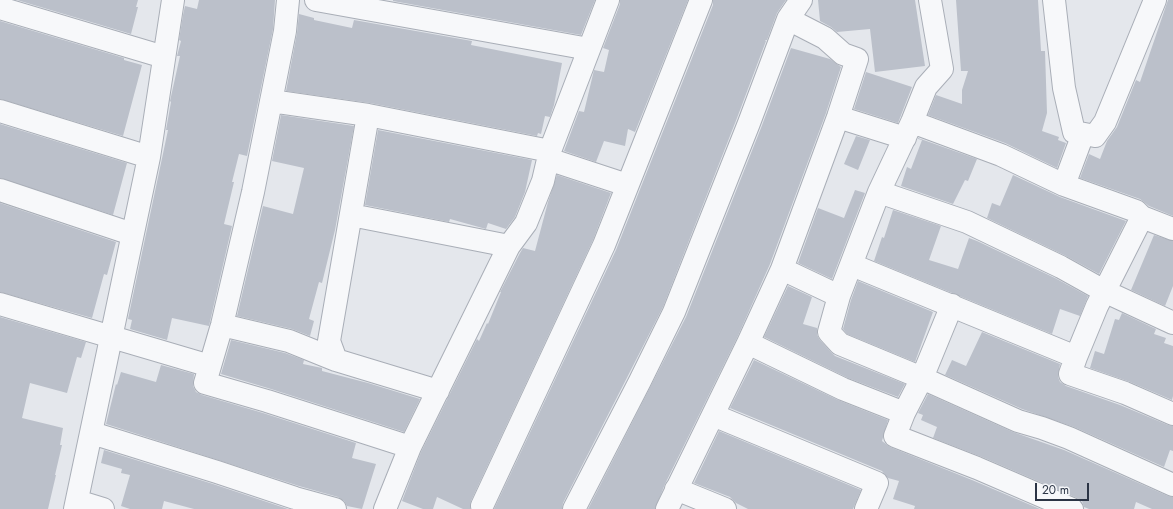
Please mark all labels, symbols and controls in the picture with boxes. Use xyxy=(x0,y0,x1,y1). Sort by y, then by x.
scale bar xyxy=(1037,475,1091,501)
text: 20 m xyxy=(1042,481,1069,499)

